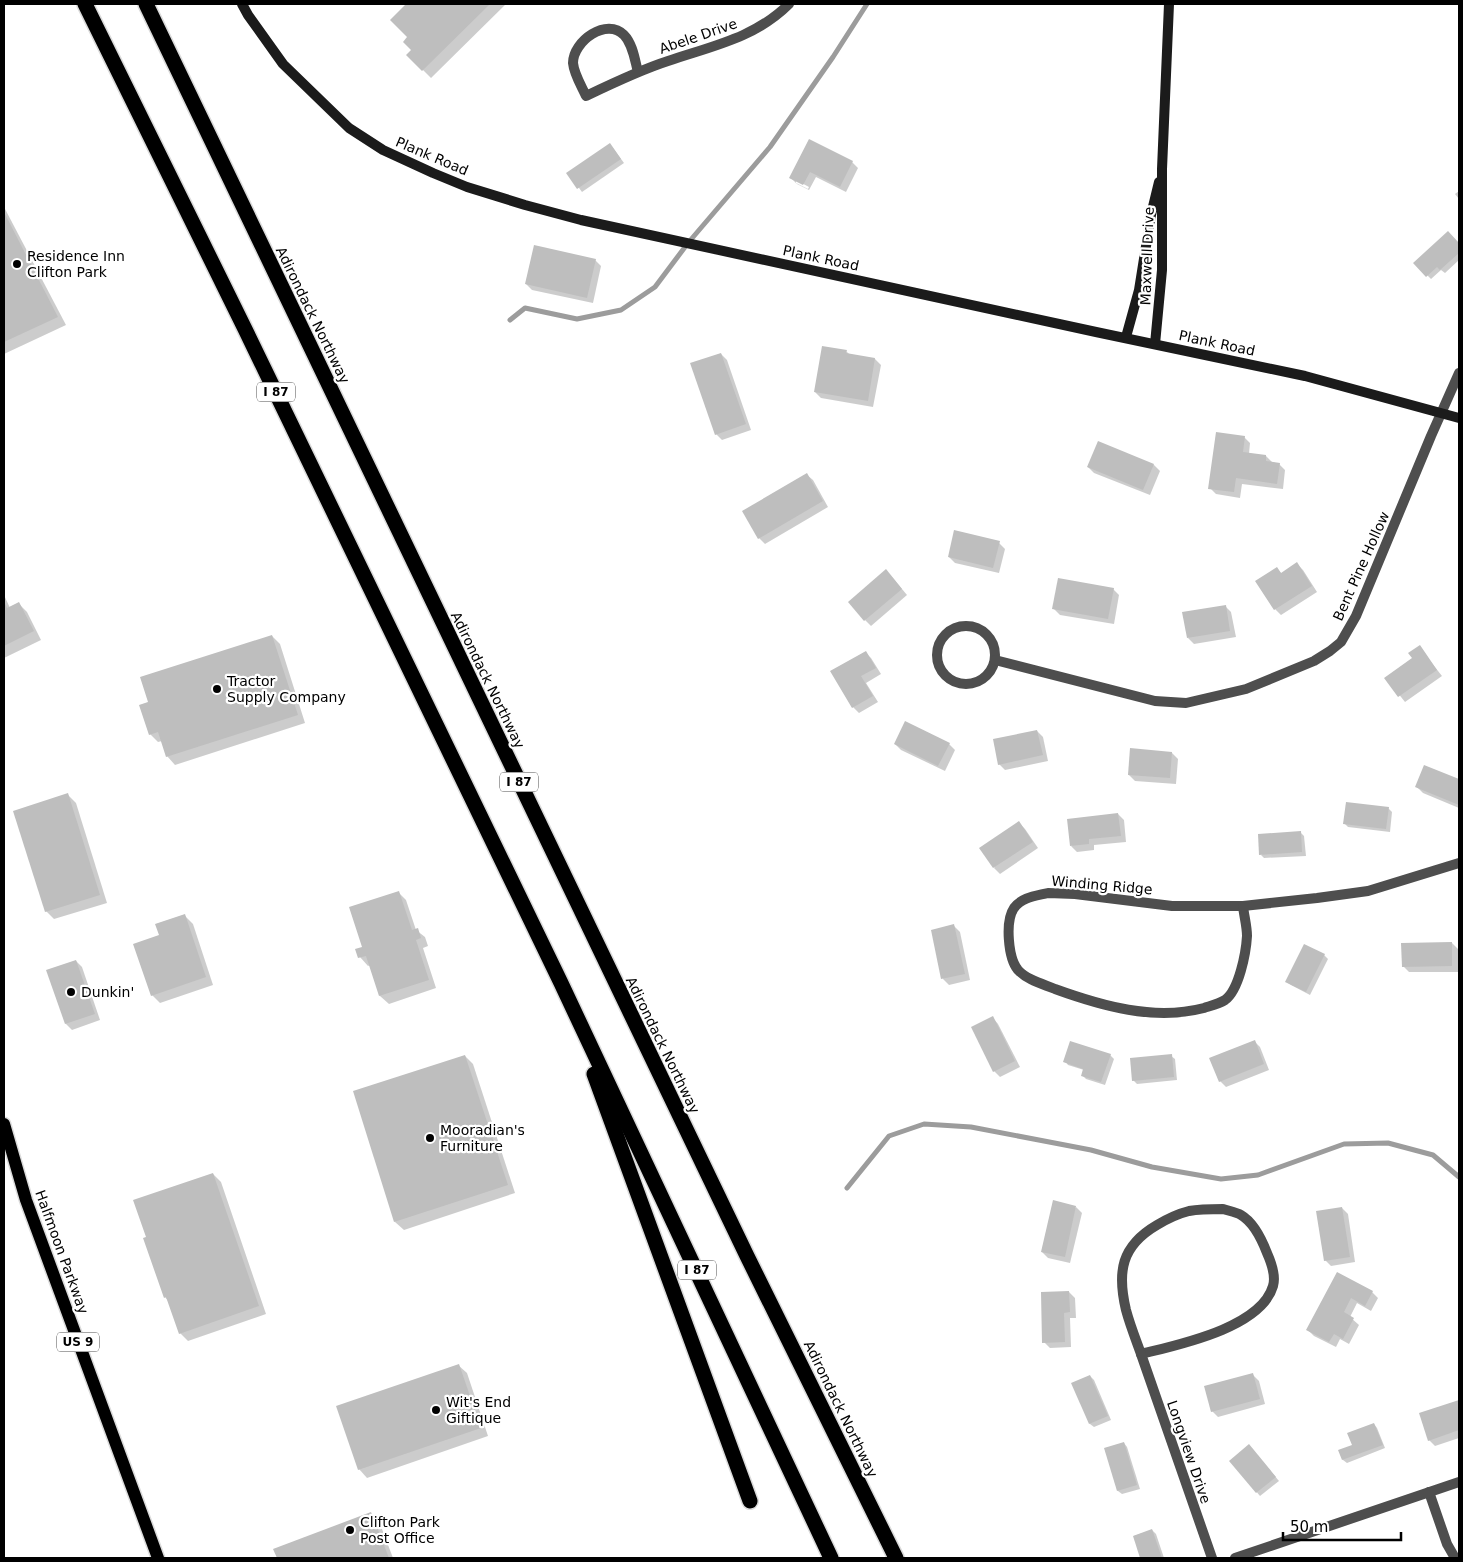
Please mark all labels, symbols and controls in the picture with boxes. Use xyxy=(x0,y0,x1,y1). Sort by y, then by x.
street label: Abele Drive xyxy=(657,15,739,57)
street label: Plank Road xyxy=(393,133,471,179)
street label: Maxwell Drive xyxy=(1137,206,1157,306)
street label: Plank Road xyxy=(781,242,861,274)
street label: Adirondack Northway xyxy=(273,244,353,386)
place label: Residence Inn Clifton Park xyxy=(27,248,125,280)
marker: Residence Inn Clifton Park xyxy=(11,258,23,270)
street label: Plank Road xyxy=(1177,327,1257,359)
road number: I 87 xyxy=(257,382,295,402)
street label: Bent Pine Hollow xyxy=(1330,509,1392,623)
street label: Adirondack Northway xyxy=(448,609,528,751)
place label: Tractor Supply Company xyxy=(226,673,346,705)
marker: Tractor Supply Company xyxy=(211,683,223,695)
road number: I 87 xyxy=(500,772,538,792)
street label: Winding Ridge xyxy=(1051,873,1153,897)
street label: Adirondack Northway xyxy=(623,974,703,1116)
place label: Dunkin' xyxy=(81,984,134,1000)
marker: Dunkin' xyxy=(65,986,77,998)
place label: Mooradian's Furniture xyxy=(440,1122,525,1154)
marker: Mooradian's Furniture xyxy=(424,1132,436,1144)
street label: Halfmoon Parkway xyxy=(32,1188,92,1316)
road number: I 87 xyxy=(678,1260,716,1280)
road number: US 9 xyxy=(57,1332,99,1351)
street label: Adirondack Northway xyxy=(801,1338,881,1480)
place label: Wit's End Giftique xyxy=(446,1394,511,1426)
street label: Longview Drive xyxy=(1164,1398,1214,1506)
marker: Wit's End Giftique xyxy=(430,1404,442,1416)
scale bar xyxy=(1283,1510,1400,1542)
place label: Clifton Park Post Office xyxy=(360,1514,441,1546)
text: 50 m xyxy=(1290,1518,1328,1536)
marker: Clifton Park Post Office xyxy=(344,1524,356,1536)

